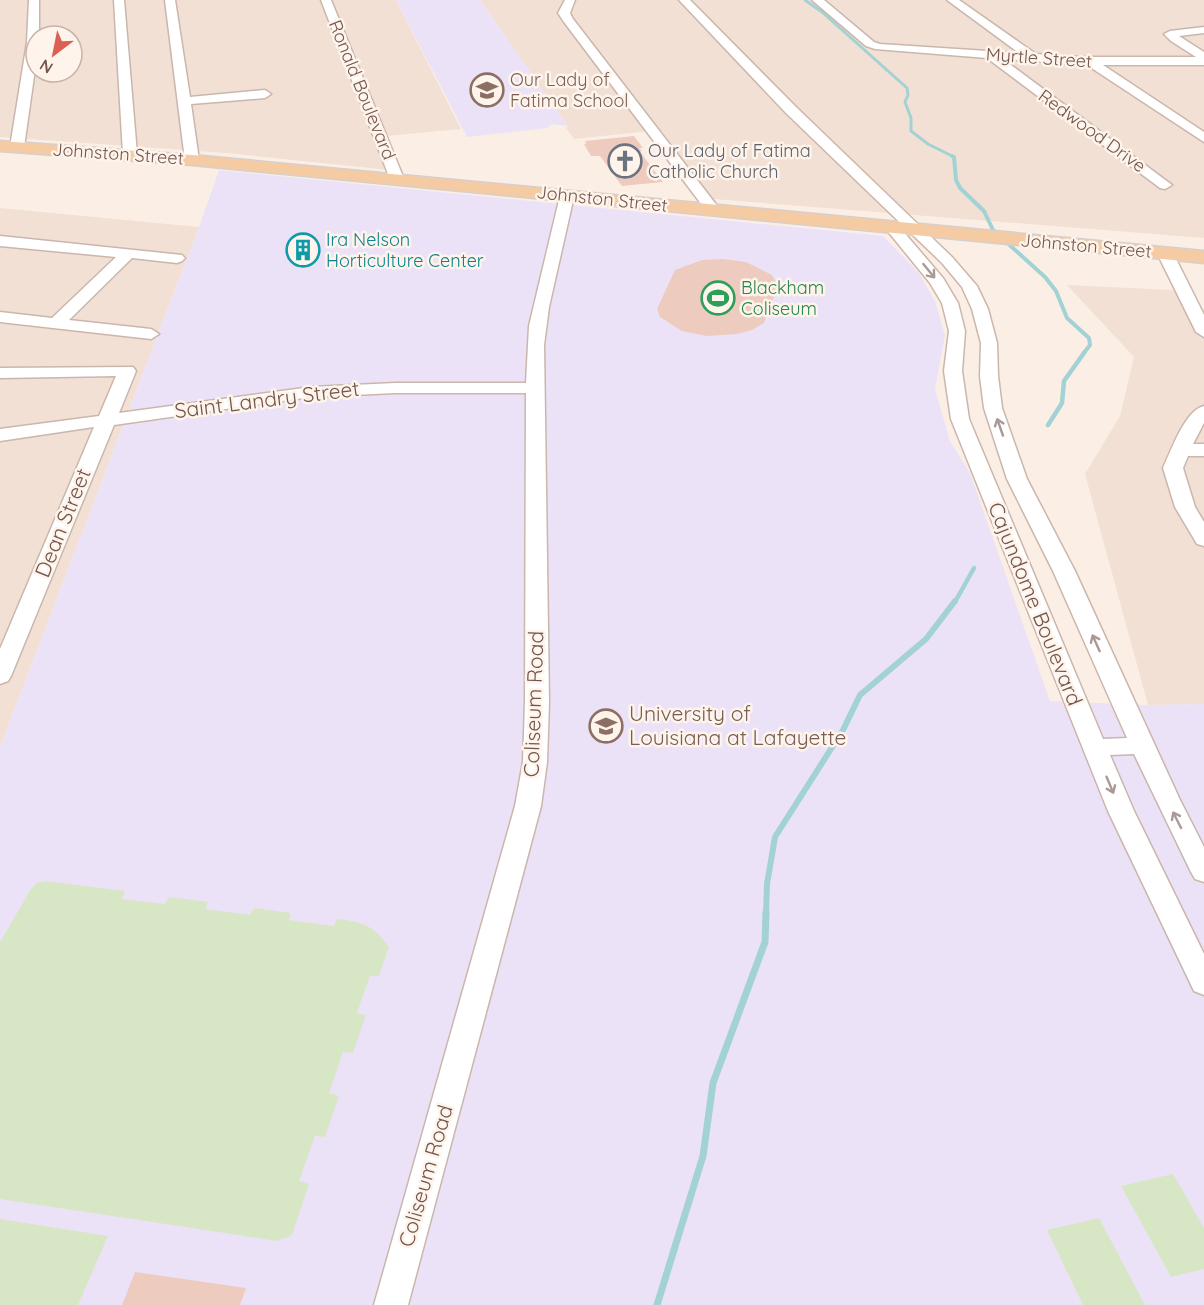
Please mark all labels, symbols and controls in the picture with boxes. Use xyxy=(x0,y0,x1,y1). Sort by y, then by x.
street label: Ronald Boulevard xyxy=(324,17,401,163)
north arrow xyxy=(24,24,84,84)
street label: Myrtle Street xyxy=(985,42,1093,73)
text: N xyxy=(36,55,56,78)
place label: Our Lady of Fatima School xyxy=(510,68,628,112)
school or university icon: Our Lady of Fatima School xyxy=(469,72,505,108)
street label: Redwood Drive xyxy=(1034,84,1151,177)
street label: Johnston Street xyxy=(52,137,184,170)
place label: Our Lady of Fatima Catholic Church xyxy=(648,139,811,183)
church icon: Our Lady of Fatima Catholic Church xyxy=(607,143,643,179)
street label: Johnston Street xyxy=(535,180,669,217)
place label: Ira Nelson Horticulture Center xyxy=(326,228,484,272)
street label: Johnston Street xyxy=(1019,228,1153,263)
building icon: Ira Nelson Horticulture Center xyxy=(285,232,321,268)
one-way arrow xyxy=(922,262,935,278)
place label: Blackham Coliseum xyxy=(741,276,824,320)
sports icon: Blackham Coliseum xyxy=(700,280,736,316)
street label: Saint Landry Street xyxy=(173,375,361,423)
one-way arrow xyxy=(993,418,1004,437)
street label: Dean Street xyxy=(28,464,96,581)
street label: Cajundome Boulevard xyxy=(983,498,1089,709)
street label: Coliseum Road xyxy=(517,630,549,778)
one-way arrow xyxy=(1090,634,1101,652)
place label: University of Louisiana at Lafayette xyxy=(629,700,846,750)
school or university icon: University of Louisiana at Lafayette xyxy=(588,708,624,744)
one-way arrow xyxy=(1105,775,1116,793)
one-way arrow xyxy=(1171,812,1183,830)
street label: Coliseum Road xyxy=(392,1102,458,1250)

